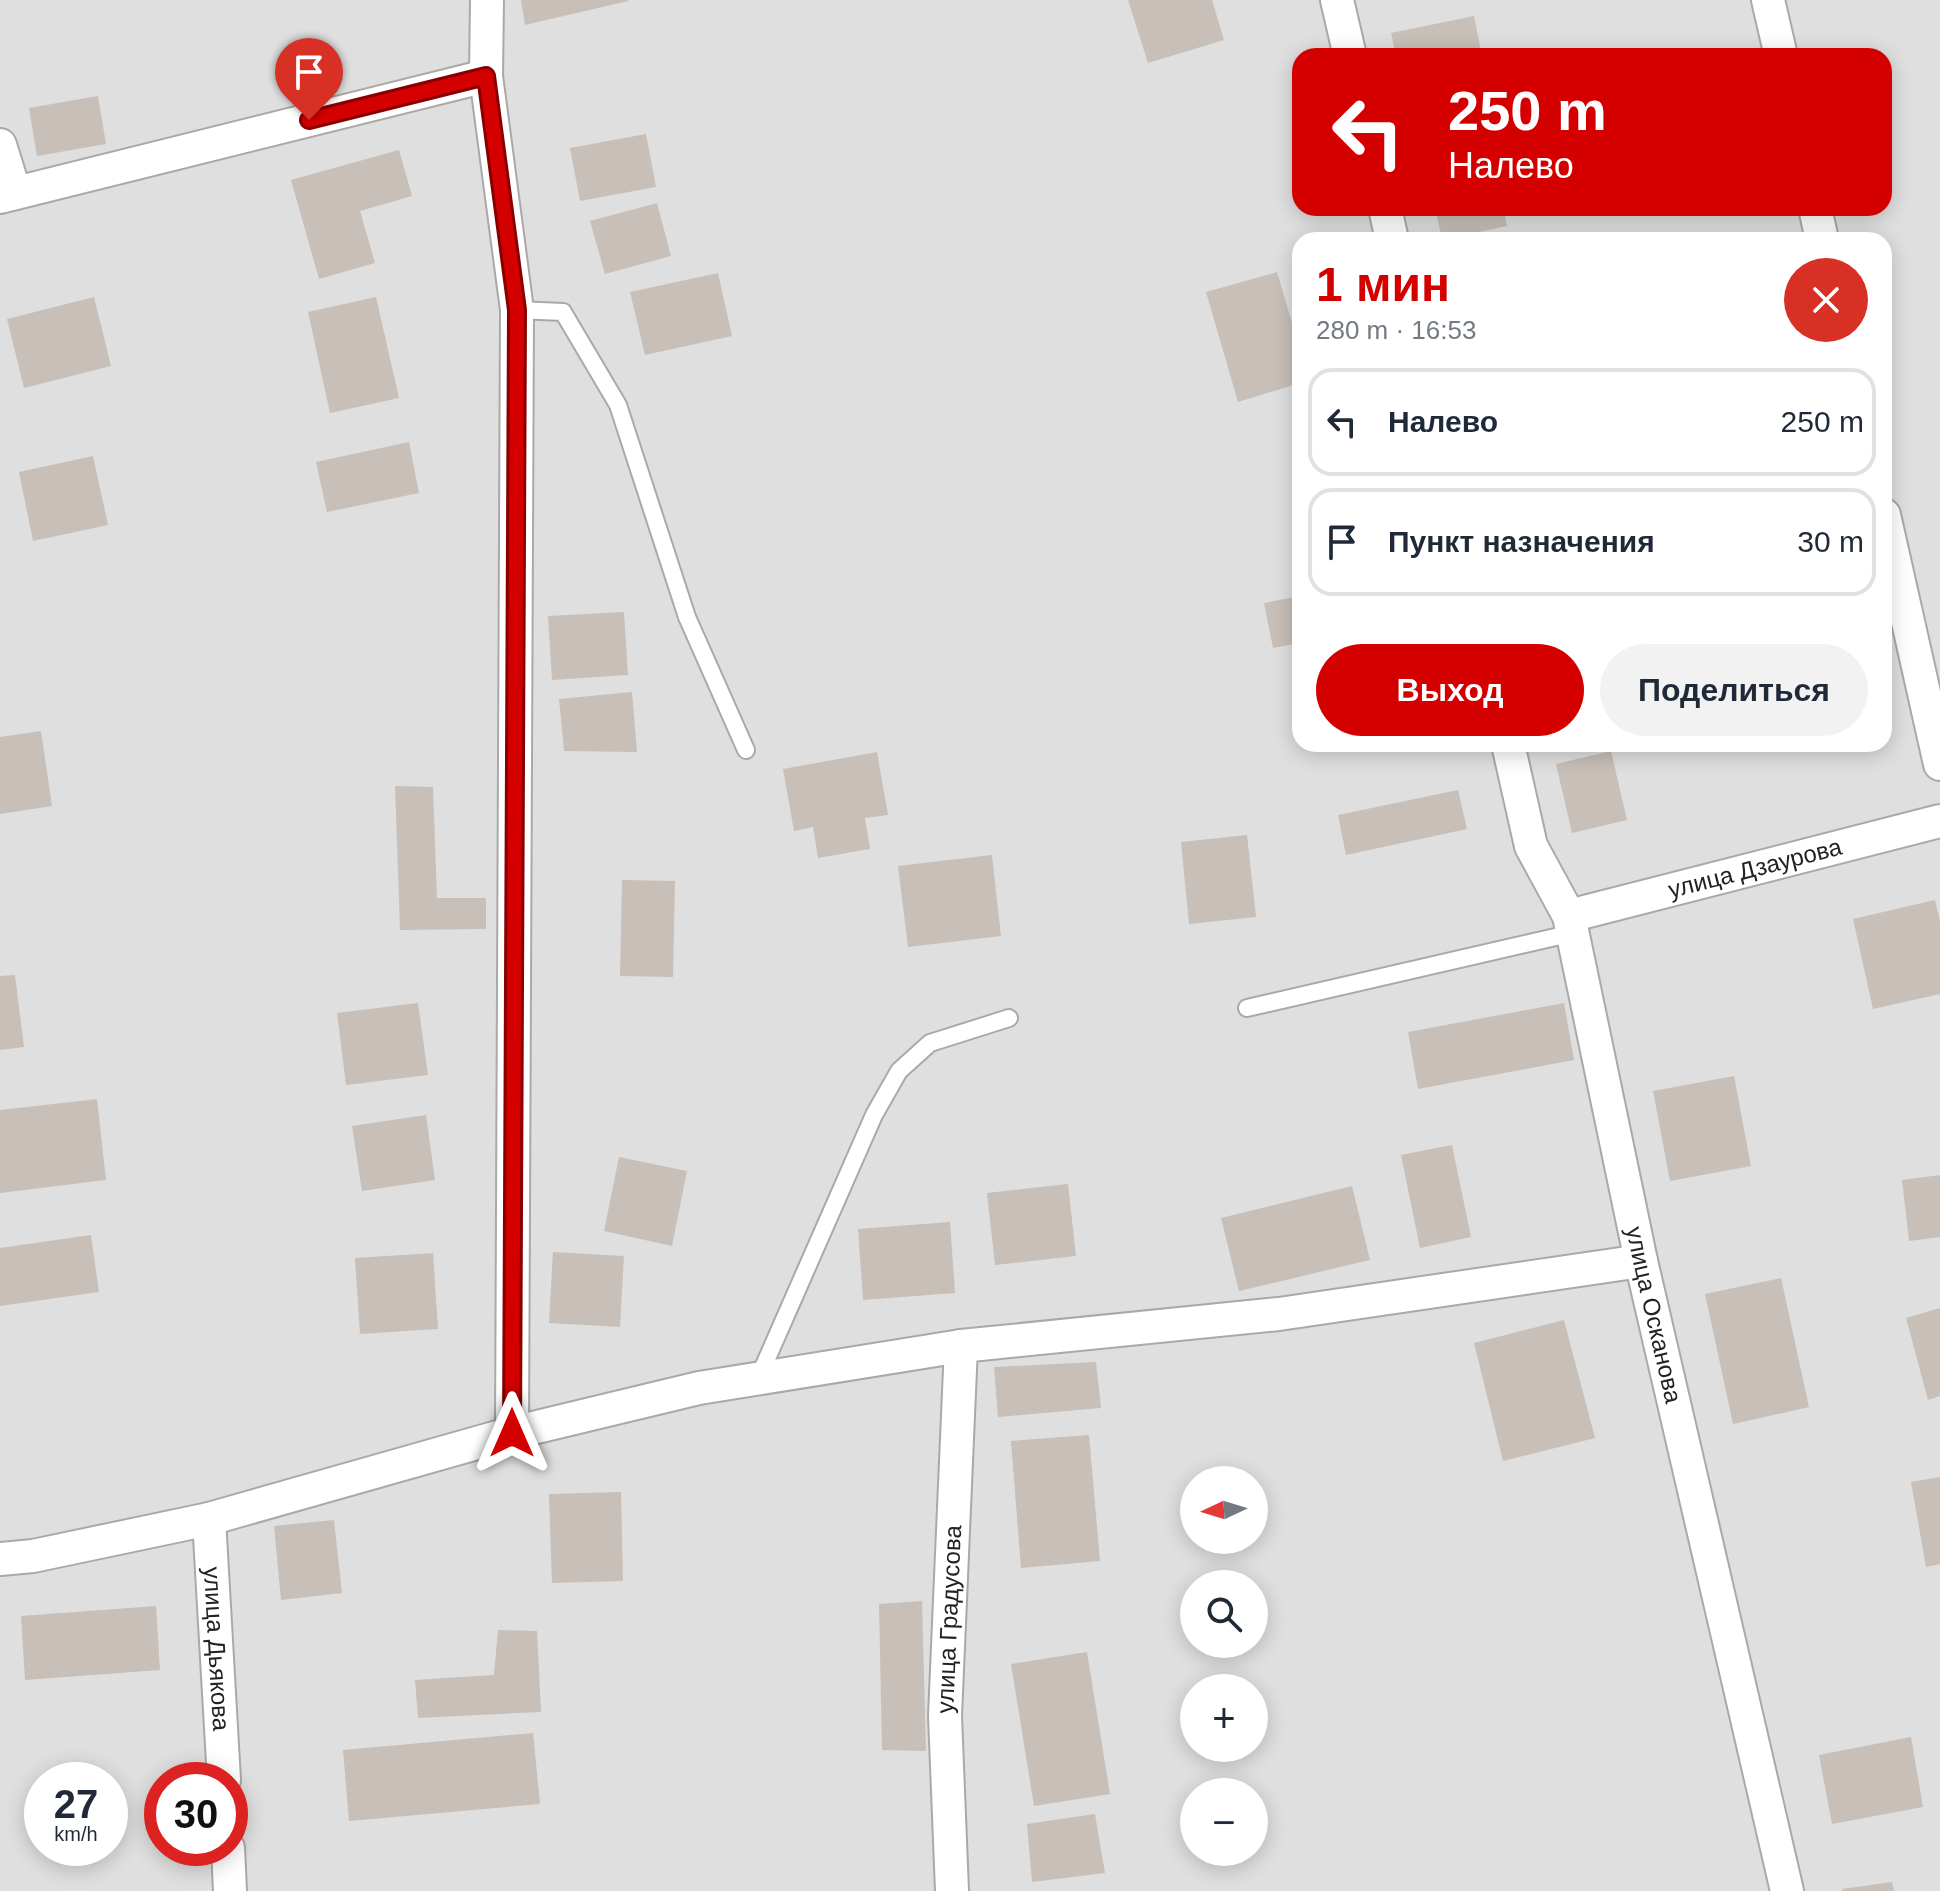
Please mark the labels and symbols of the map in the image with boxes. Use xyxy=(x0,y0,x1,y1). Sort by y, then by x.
pin xyxy=(275,38,343,120)
street label: улица Дзаурова xyxy=(1665,833,1845,903)
street label: улица Осканова xyxy=(1621,1224,1688,1406)
position arrow xyxy=(470,1391,554,1475)
north arrow xyxy=(1180,1466,1268,1554)
street label: улица Градусова xyxy=(931,1524,966,1714)
street label: улица Дьякова xyxy=(199,1566,235,1732)
speed limit sign: 30 xyxy=(144,1762,248,1866)

